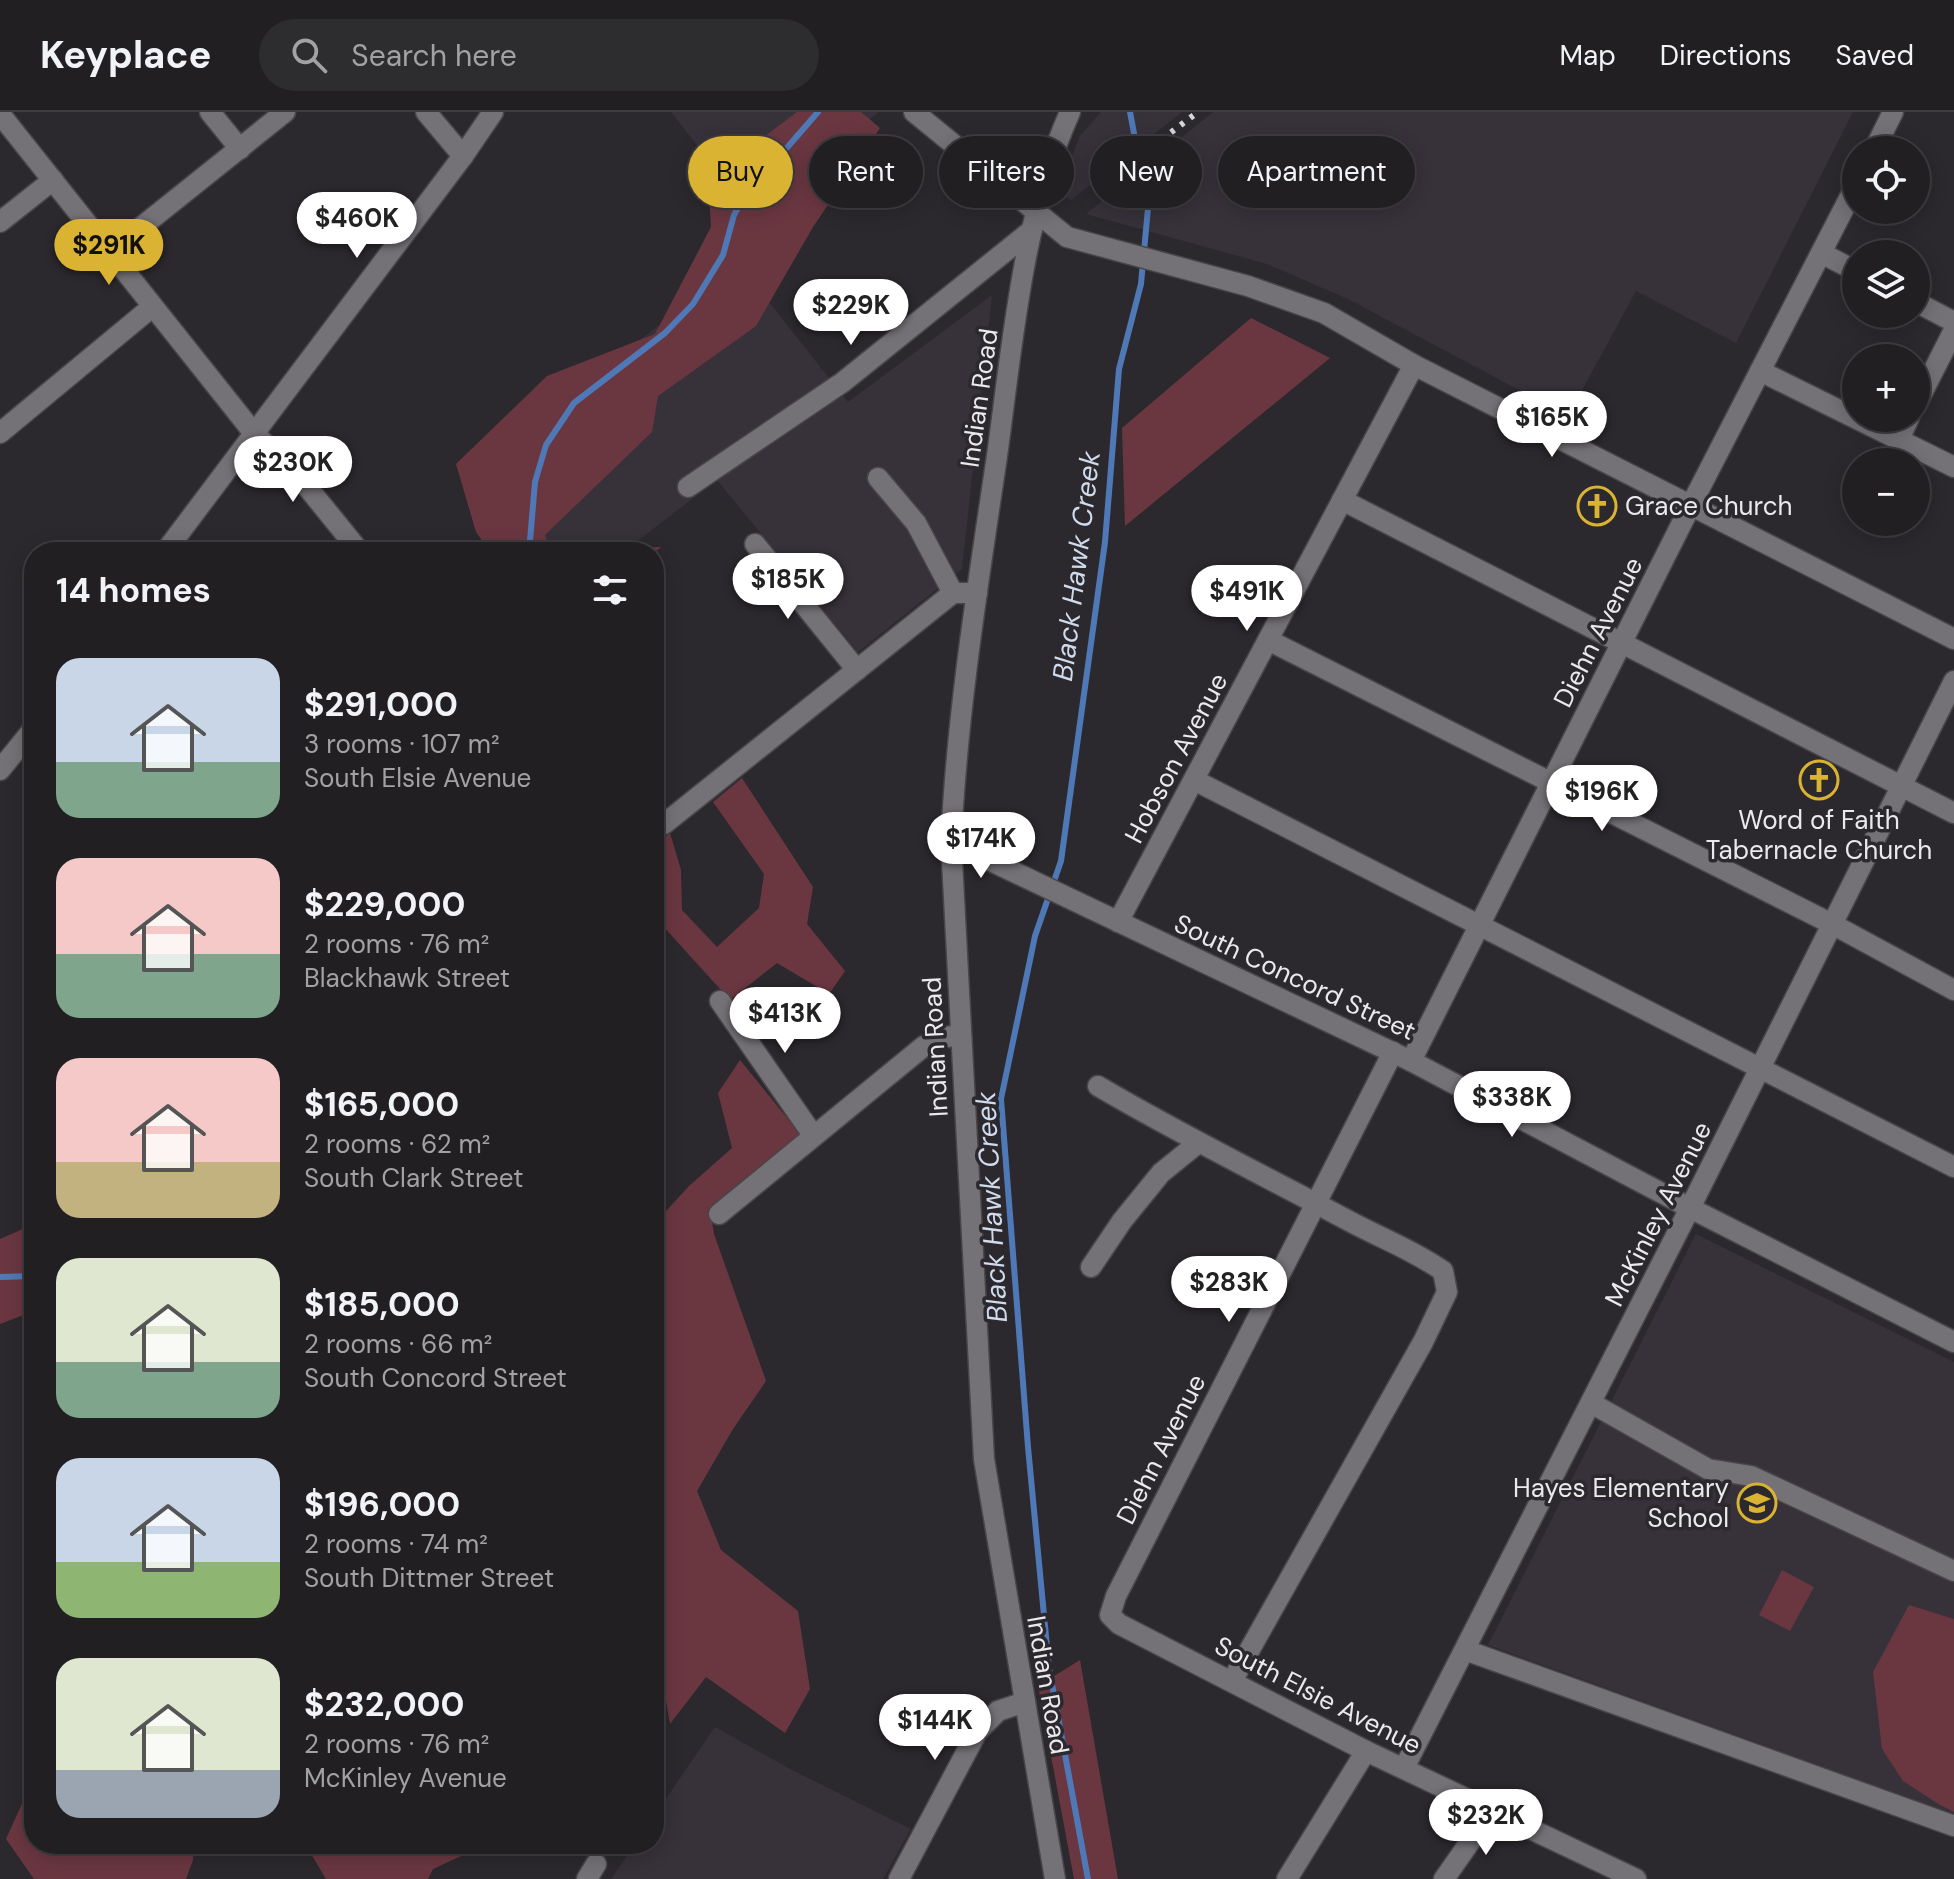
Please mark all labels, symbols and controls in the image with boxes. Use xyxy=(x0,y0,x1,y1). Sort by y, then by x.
search box xyxy=(259,19,819,91)
text: Keyplace xyxy=(40,30,211,80)
icon: search xyxy=(287,33,331,77)
text: Search here xyxy=(351,36,517,75)
text: Map xyxy=(1559,37,1616,74)
text: Directions xyxy=(1660,37,1792,74)
text: Saved xyxy=(1836,37,1914,74)
chip: Buy xyxy=(688,136,793,208)
chip: Rent xyxy=(809,136,923,208)
chip: Filters xyxy=(939,136,1074,208)
chip: New xyxy=(1090,136,1202,208)
chip: Apartment xyxy=(1218,136,1415,208)
map controls xyxy=(1842,136,1930,536)
button: locate xyxy=(1842,136,1930,224)
pin: $460K xyxy=(301,192,413,260)
text: $460K xyxy=(315,201,399,235)
pin: $291K xyxy=(53,219,165,287)
text: $291K xyxy=(72,228,146,262)
button: layers xyxy=(1842,240,1930,328)
pin: $229K xyxy=(795,279,907,347)
text: $229K xyxy=(811,288,891,322)
street label: Indian Road xyxy=(952,326,1006,470)
button: + xyxy=(1842,344,1930,432)
pin: $165K xyxy=(1496,391,1608,459)
text: $165K xyxy=(1515,400,1589,434)
pin: $230K xyxy=(237,436,349,504)
text: $230K xyxy=(252,445,334,479)
water label: Black Hawk Creek xyxy=(1044,448,1109,683)
button: − xyxy=(1842,448,1930,536)
church icon: Grace Church xyxy=(1576,485,1618,527)
place label: Grace Church xyxy=(1625,489,1792,523)
street label: Diehn Avenue xyxy=(1546,551,1650,713)
pin: $185K xyxy=(732,553,844,621)
text: $185K xyxy=(751,562,825,596)
pin: $491K xyxy=(1191,565,1303,633)
text: 14 homes xyxy=(56,568,211,613)
icon: filters xyxy=(588,568,632,612)
text: $491K xyxy=(1209,574,1285,608)
street label: Hobson Avenue xyxy=(1117,667,1235,849)
text: $291,000 xyxy=(304,682,458,727)
icon: home xyxy=(120,690,216,786)
text: 3 rooms · 107 m² xyxy=(304,727,500,761)
church icon: Word of Faith Tabernacle Church xyxy=(1798,759,1840,801)
text: South Elsie Avenue xyxy=(304,761,531,795)
pin: $196K xyxy=(1546,765,1658,833)
text: $196K xyxy=(1564,774,1640,808)
place label: Word of Faith Tabernacle Church xyxy=(1706,803,1932,867)
pin: $174K xyxy=(925,812,1037,880)
text: $174K xyxy=(945,821,1017,855)
text: $229,000 xyxy=(304,882,465,927)
icon: home xyxy=(120,890,216,986)
street label: South Concord Street xyxy=(1169,906,1421,1048)
text: 2 rooms · 76 m² xyxy=(304,927,489,961)
text: Blackhawk Street xyxy=(304,961,510,995)
street label: Indian Road xyxy=(914,976,956,1118)
pin: $413K xyxy=(729,987,841,1055)
text: $413K xyxy=(748,996,822,1030)
pin: $338K xyxy=(1456,1071,1568,1139)
text: $338K xyxy=(1472,1080,1552,1114)
text: $165,000 xyxy=(304,1082,459,1127)
icon: home xyxy=(120,1090,216,1186)
water label: Black Hawk Creek xyxy=(967,1090,1016,1323)
street label: McKinley Avenue xyxy=(1597,1116,1719,1312)
text: 2 rooms · 62 m² xyxy=(304,1127,490,1161)
text: South Clark Street xyxy=(304,1161,523,1195)
pin: $283K xyxy=(1173,1256,1285,1324)
text: $283K xyxy=(1189,1265,1269,1299)
text: $185,000 xyxy=(304,1282,460,1327)
icon: home xyxy=(120,1290,216,1386)
text: 2 rooms · 66 m² xyxy=(304,1327,492,1361)
text: South Concord Street xyxy=(304,1361,567,1395)
street label: Diehn Avenue xyxy=(1109,1368,1213,1530)
place label: Hayes Elementary School xyxy=(1513,1471,1729,1535)
text: $196,000 xyxy=(304,1482,460,1527)
school or university icon: Hayes Elementary School xyxy=(1736,1482,1778,1524)
icon: home xyxy=(120,1490,216,1586)
text: 2 rooms · 74 m² xyxy=(304,1527,488,1561)
text: South Dittmer Street xyxy=(304,1561,554,1595)
street label: Indian Road xyxy=(1019,1613,1077,1757)
street label: South Elsie Avenue xyxy=(1209,1628,1427,1762)
text: $232,000 xyxy=(304,1682,464,1727)
icon: home xyxy=(120,1690,216,1786)
pin: $144K xyxy=(879,1694,991,1762)
text: $144K xyxy=(897,1703,973,1737)
text: 2 rooms · 76 m² xyxy=(304,1727,489,1761)
text: McKinley Avenue xyxy=(304,1761,507,1795)
pin: $232K xyxy=(1430,1789,1542,1857)
text: $232K xyxy=(1447,1798,1525,1832)

